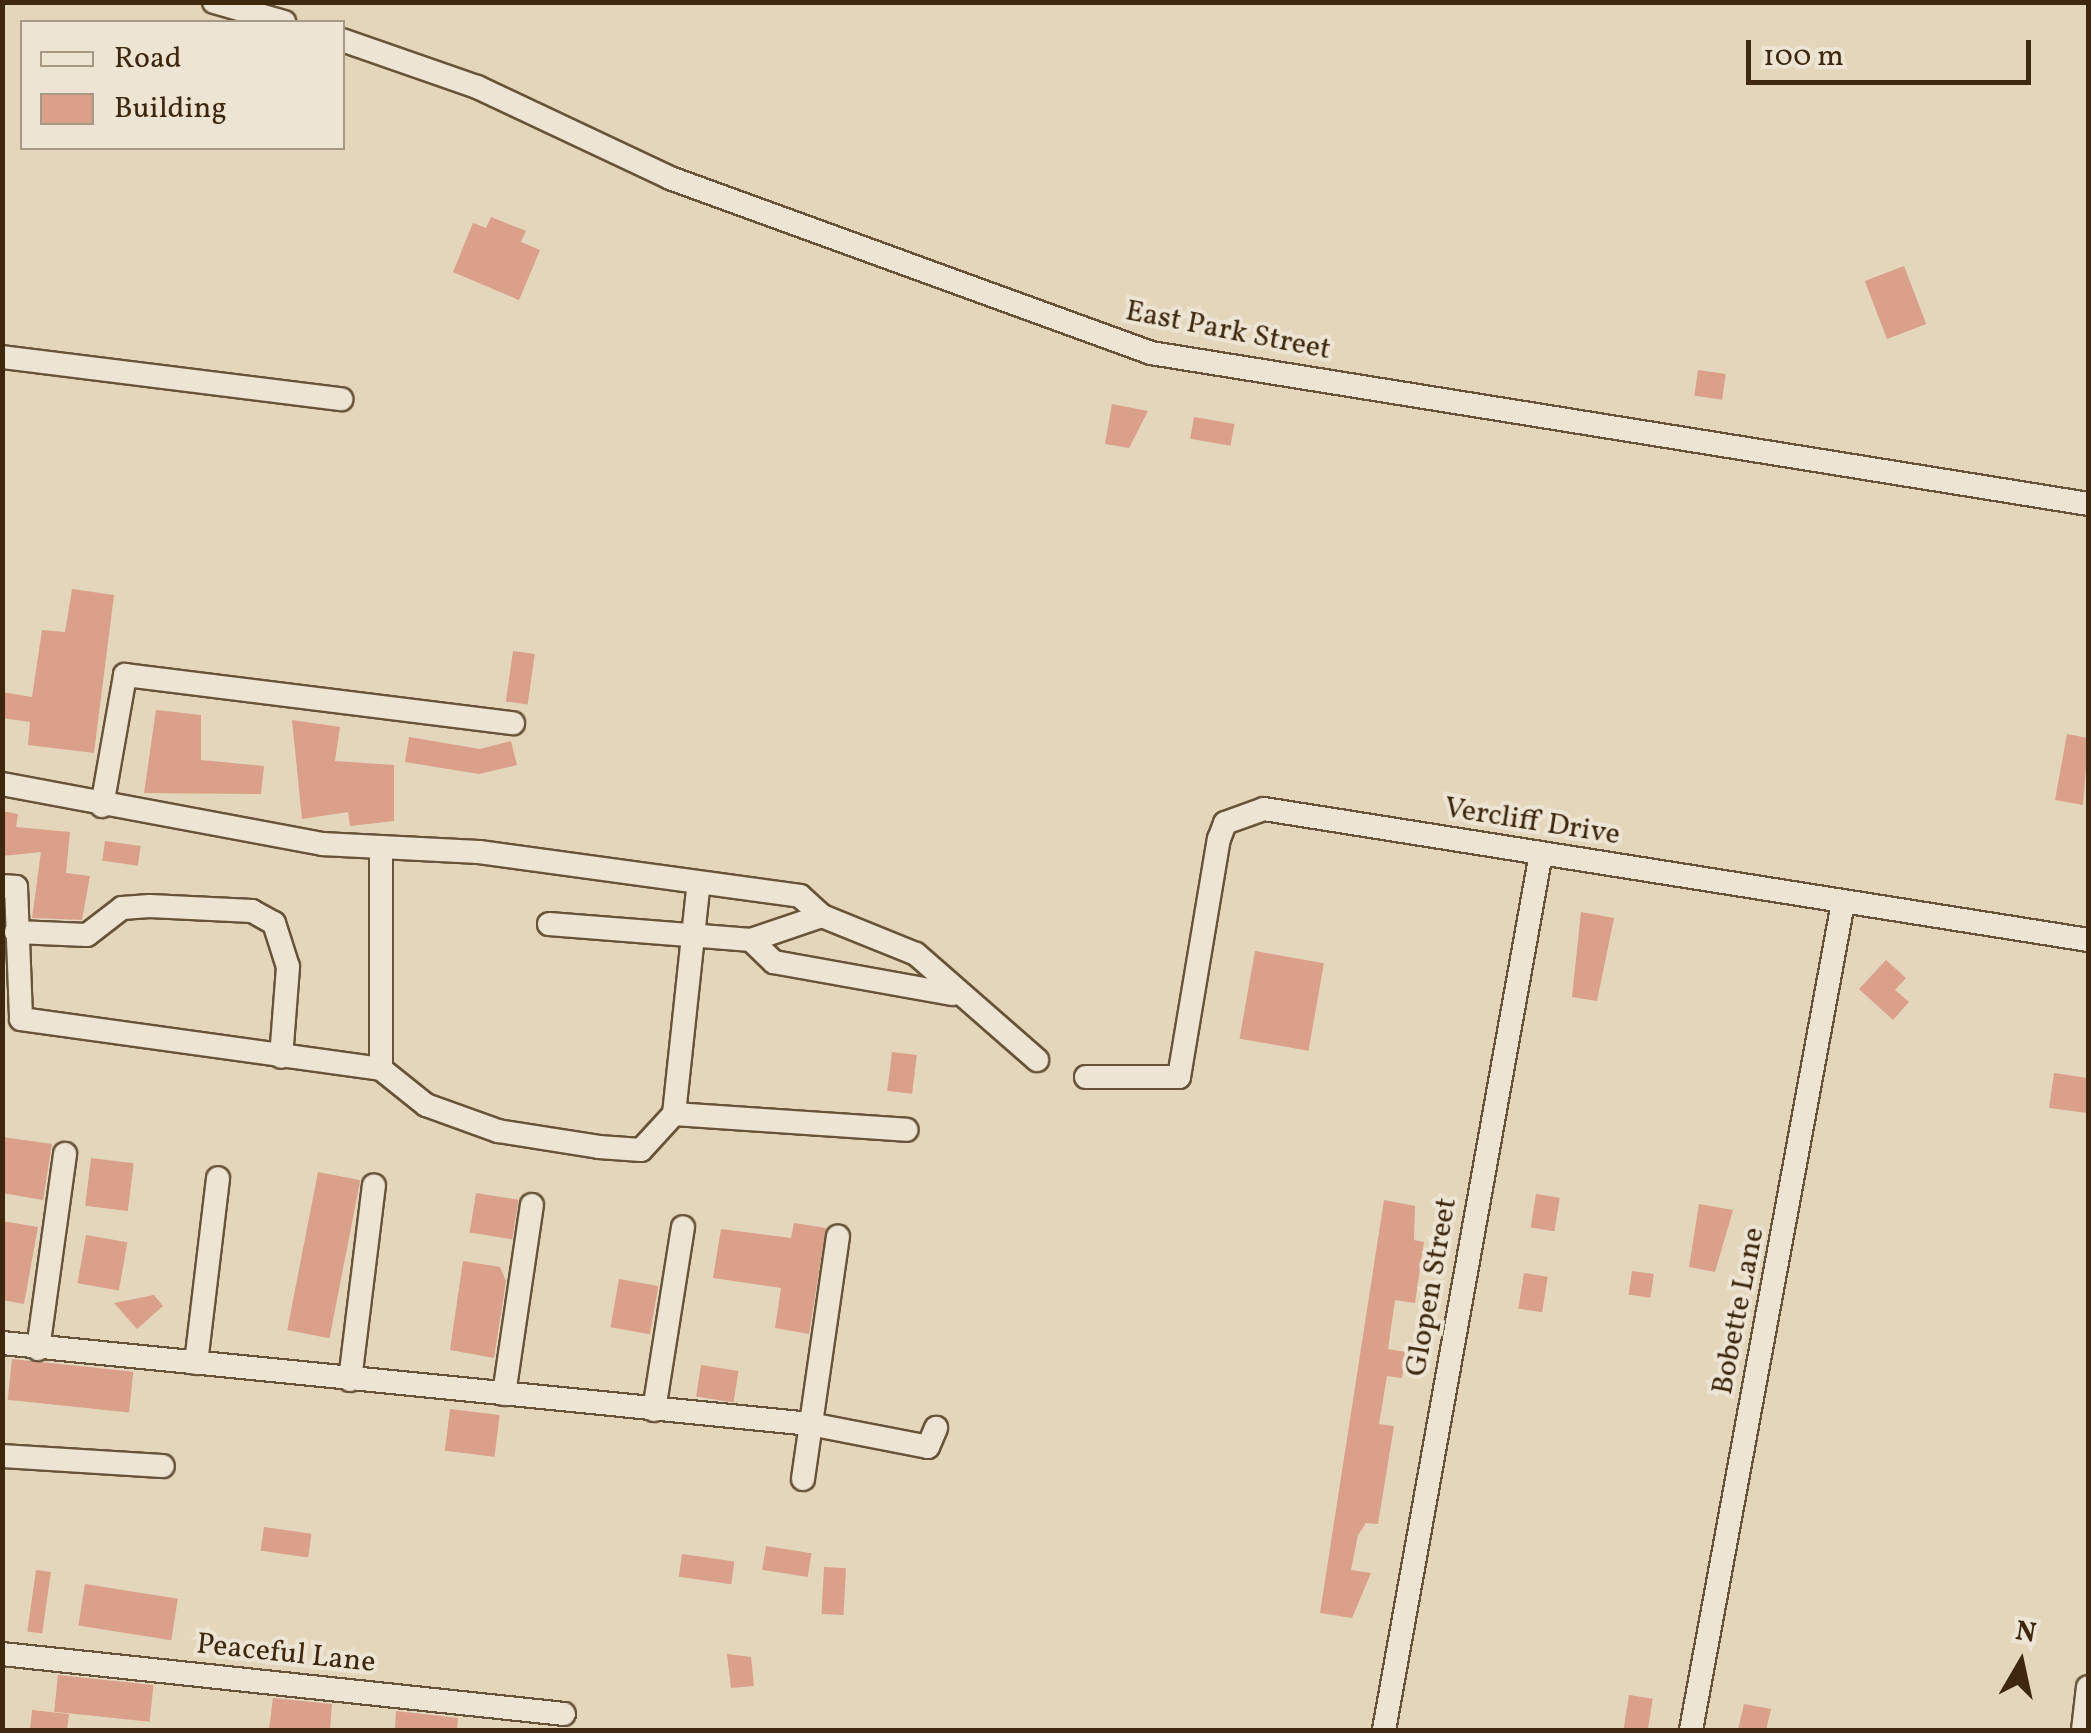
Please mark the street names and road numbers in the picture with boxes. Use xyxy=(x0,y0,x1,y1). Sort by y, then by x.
street label: East Park Street xyxy=(1122,293,1334,369)
street label: Vercliff Drive xyxy=(1443,791,1621,853)
street label: Glopen Street xyxy=(1399,1195,1465,1379)
street label: Bobette Lane xyxy=(1705,1224,1773,1398)
street label: Peaceful Lane xyxy=(195,1627,377,1681)

